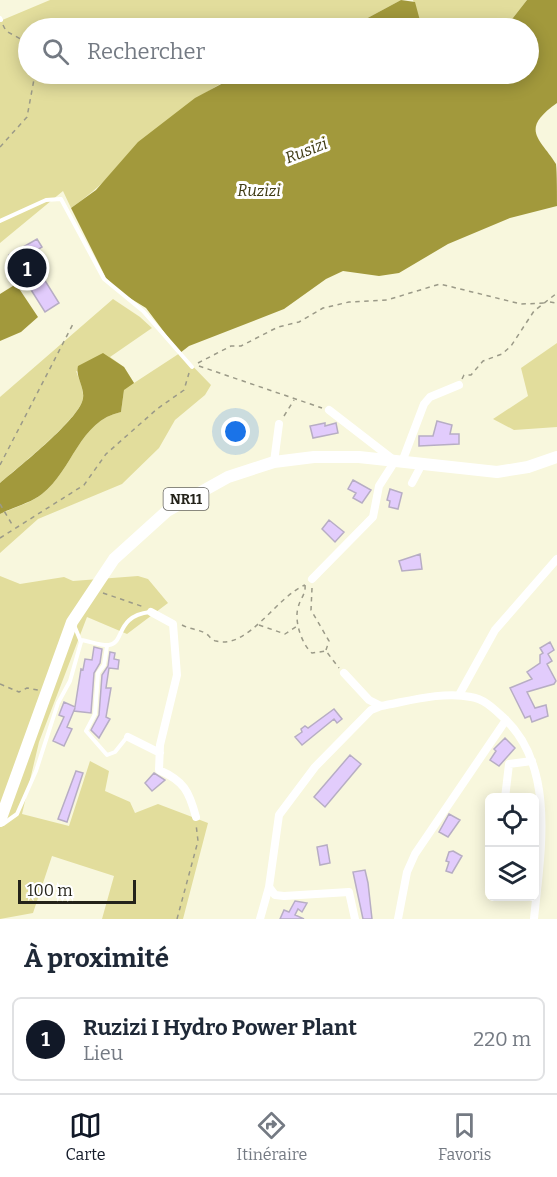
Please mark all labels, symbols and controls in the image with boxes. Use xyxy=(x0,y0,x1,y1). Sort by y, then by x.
search box xyxy=(18,18,539,84)
icon: search xyxy=(39,35,72,68)
text: Rechercher xyxy=(87,38,205,65)
water label: Rusizi xyxy=(282,134,330,167)
water label: Ruzizi xyxy=(237,181,281,200)
pin: 1 xyxy=(8,246,46,290)
your location xyxy=(221,417,250,446)
road number: NR11 xyxy=(164,488,208,510)
map controls xyxy=(485,793,539,901)
button: locate xyxy=(485,793,539,847)
button: layers xyxy=(485,847,539,901)
scale bar xyxy=(18,877,136,904)
text: 100 m xyxy=(27,881,72,900)
text: À proximité xyxy=(24,943,169,974)
text: Ruzizi I Hydro Power Plant xyxy=(83,1014,357,1041)
text: 1 xyxy=(41,1027,50,1051)
text: 220 m xyxy=(473,1027,531,1051)
text: Lieu xyxy=(83,1041,123,1065)
tab: Carte xyxy=(65,1109,106,1164)
tab: Itinéraire xyxy=(237,1109,307,1164)
tab: Favoris xyxy=(438,1109,492,1164)

